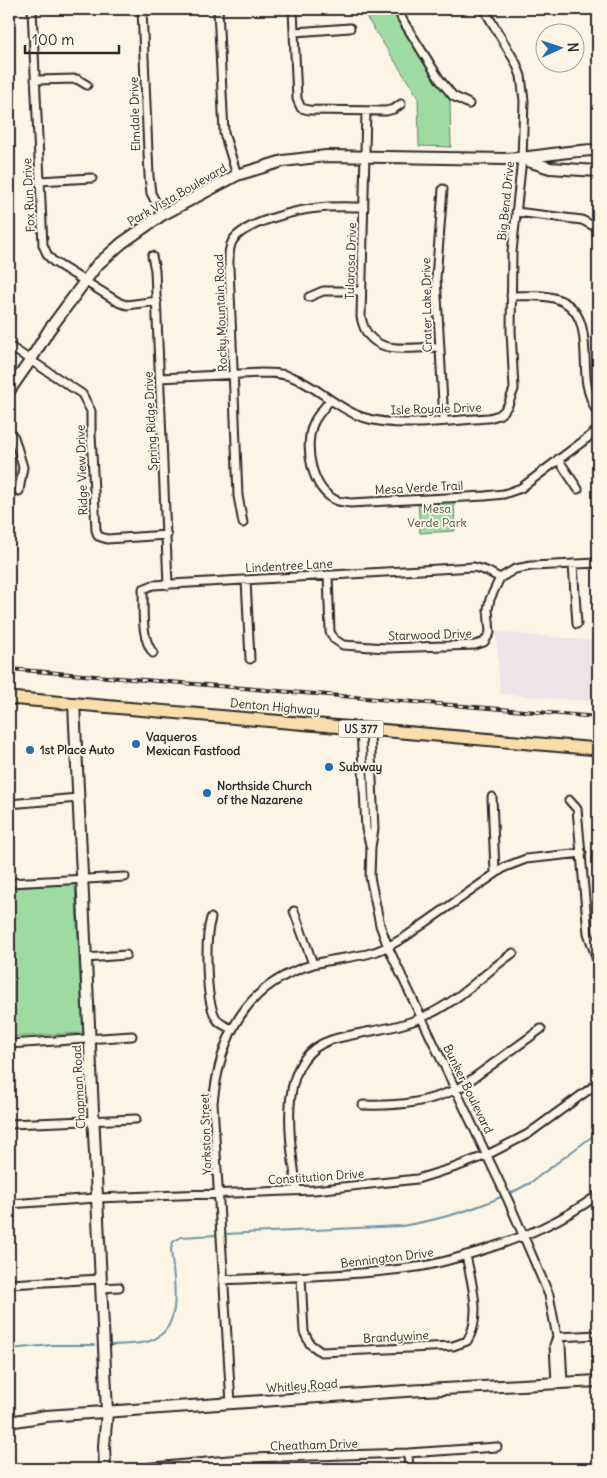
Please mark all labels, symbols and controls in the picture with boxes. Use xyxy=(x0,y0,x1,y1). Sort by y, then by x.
scale bar xyxy=(25,22,119,54)
north arrow xyxy=(534,22,584,72)
text: 100 m xyxy=(32,30,74,49)
text: N xyxy=(564,42,582,53)
street label: Elmdale Drive xyxy=(126,76,143,152)
street label: Fox Run Drive xyxy=(19,158,38,233)
street label: Park Vista Boulevard xyxy=(124,160,229,229)
street label: Big Bend Drive xyxy=(494,161,517,241)
street label: Tularosa Drive xyxy=(342,222,359,300)
street label: Rocky Mountain Road xyxy=(211,254,230,372)
street label: Crater Lake Drive xyxy=(418,258,435,352)
street label: Spring Ridge Drive xyxy=(140,371,161,471)
street label: Isle Royale Drive xyxy=(390,399,482,418)
street label: Ridge View Drive xyxy=(72,424,91,516)
street label: Mesa Verde Trail xyxy=(374,478,463,497)
park label: Mesa Verde Park xyxy=(407,501,467,530)
street label: Lindentree Lane xyxy=(245,556,333,575)
street label: Starwood Drive xyxy=(388,626,472,643)
street label: Denton Highway xyxy=(229,695,321,718)
road number: US 377 xyxy=(338,721,384,738)
place label: Vaqueros Mexican Fastfood xyxy=(146,729,240,758)
marker: Vaqueros Mexican Fastfood xyxy=(130,738,142,750)
place label: 1st Place Auto xyxy=(40,742,115,757)
marker: 1st Place Auto xyxy=(24,744,36,756)
place label: Subway xyxy=(339,759,383,775)
marker: Subway xyxy=(323,761,335,773)
place label: Northside Church of the Nazarene xyxy=(217,778,312,807)
marker: Northside Church of the Nazarene xyxy=(201,787,213,799)
street label: Bunker Boulevard xyxy=(440,1042,497,1136)
street label: Chapman Road xyxy=(69,1045,88,1129)
street label: Yorkston Street xyxy=(197,1093,214,1175)
street label: Constitution Drive xyxy=(267,1166,365,1187)
street label: Bennington Drive xyxy=(340,1244,434,1271)
street label: Brandywine xyxy=(363,1327,429,1346)
street label: Whitley Road xyxy=(266,1376,338,1395)
street label: Cheatham Drive xyxy=(270,1435,358,1454)

